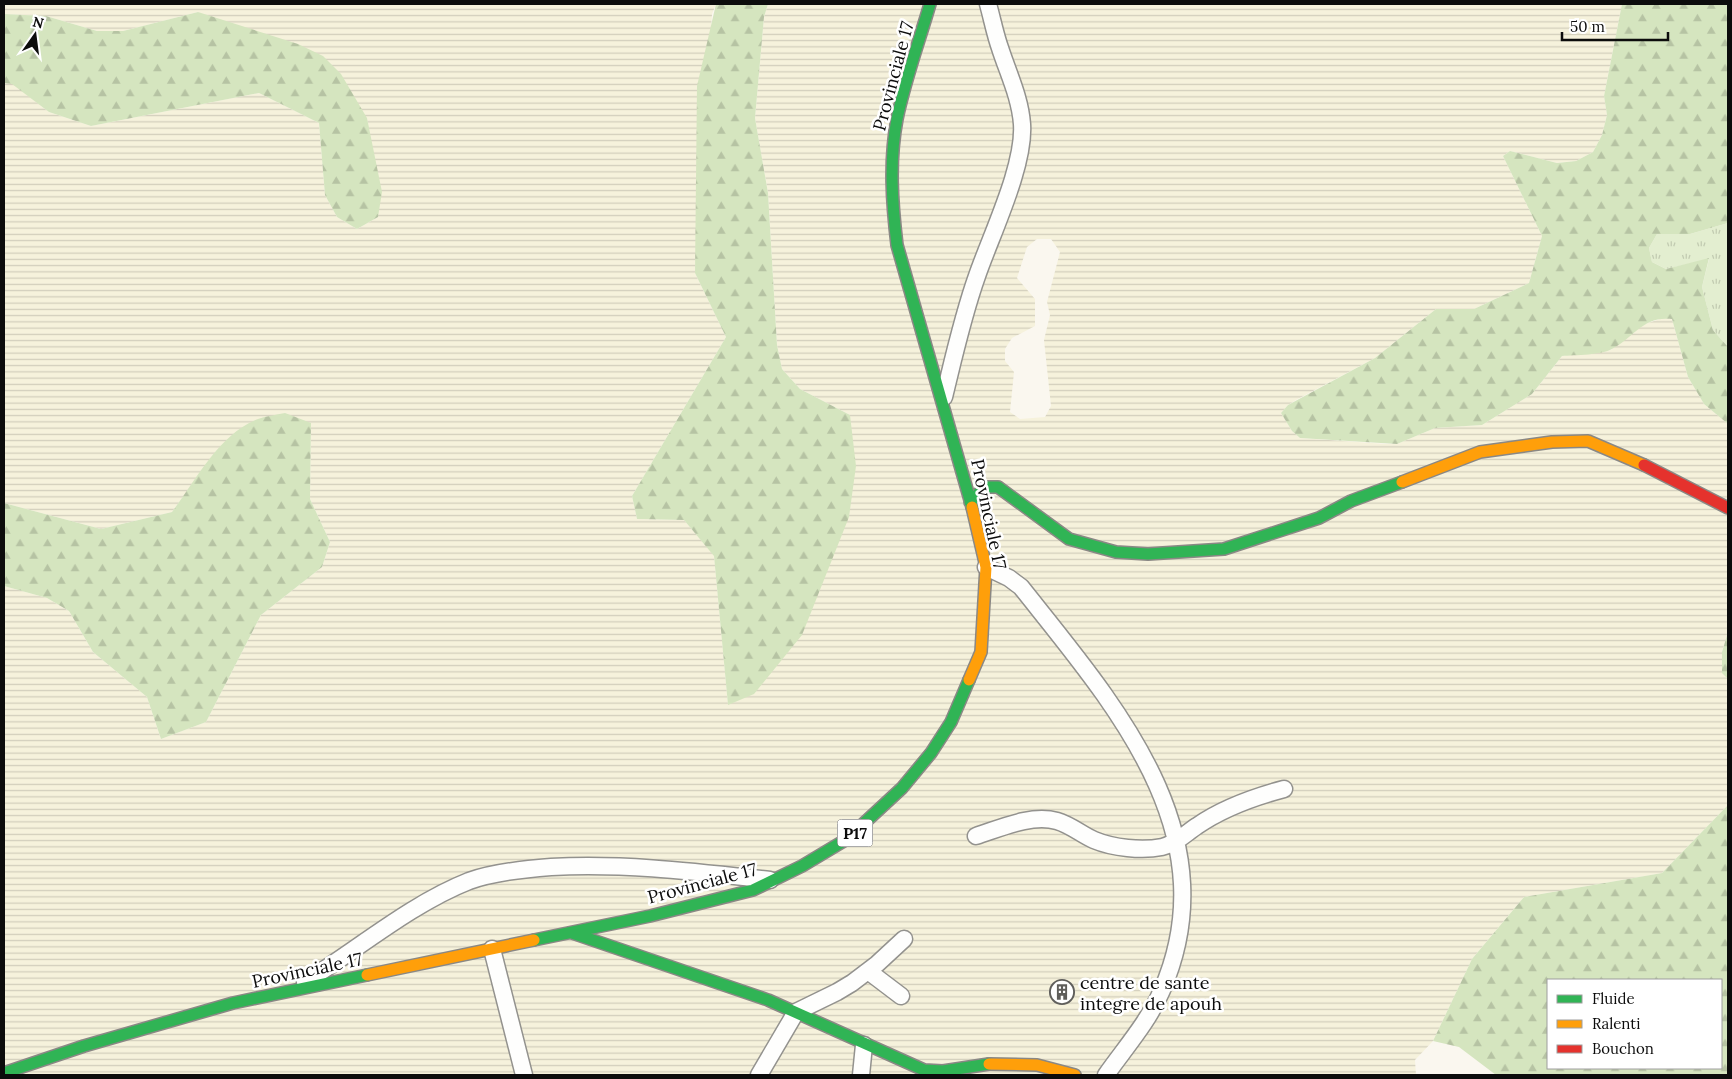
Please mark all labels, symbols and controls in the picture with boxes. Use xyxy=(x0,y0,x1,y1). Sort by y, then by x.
north arrow xyxy=(10,10,60,60)
scale bar xyxy=(1562,10,1668,42)
text: N xyxy=(31,12,46,32)
text: 50 m xyxy=(1570,17,1605,36)
street label: Provinciale 17 xyxy=(867,19,919,133)
street label: Provinciale 17 xyxy=(966,457,1012,571)
road number: P17 xyxy=(838,820,872,846)
street label: Provinciale 17 xyxy=(645,857,759,909)
street label: Provinciale 17 xyxy=(250,947,364,993)
place label: centre de sante integre de apouh xyxy=(1080,971,1222,1015)
building icon: centre de sante integre de apouh xyxy=(1049,979,1075,1005)
legend xyxy=(1547,979,1722,1069)
text: Fluide xyxy=(1592,989,1635,1008)
text: Ralenti xyxy=(1592,1014,1640,1033)
text: Bouchon xyxy=(1592,1039,1654,1058)

